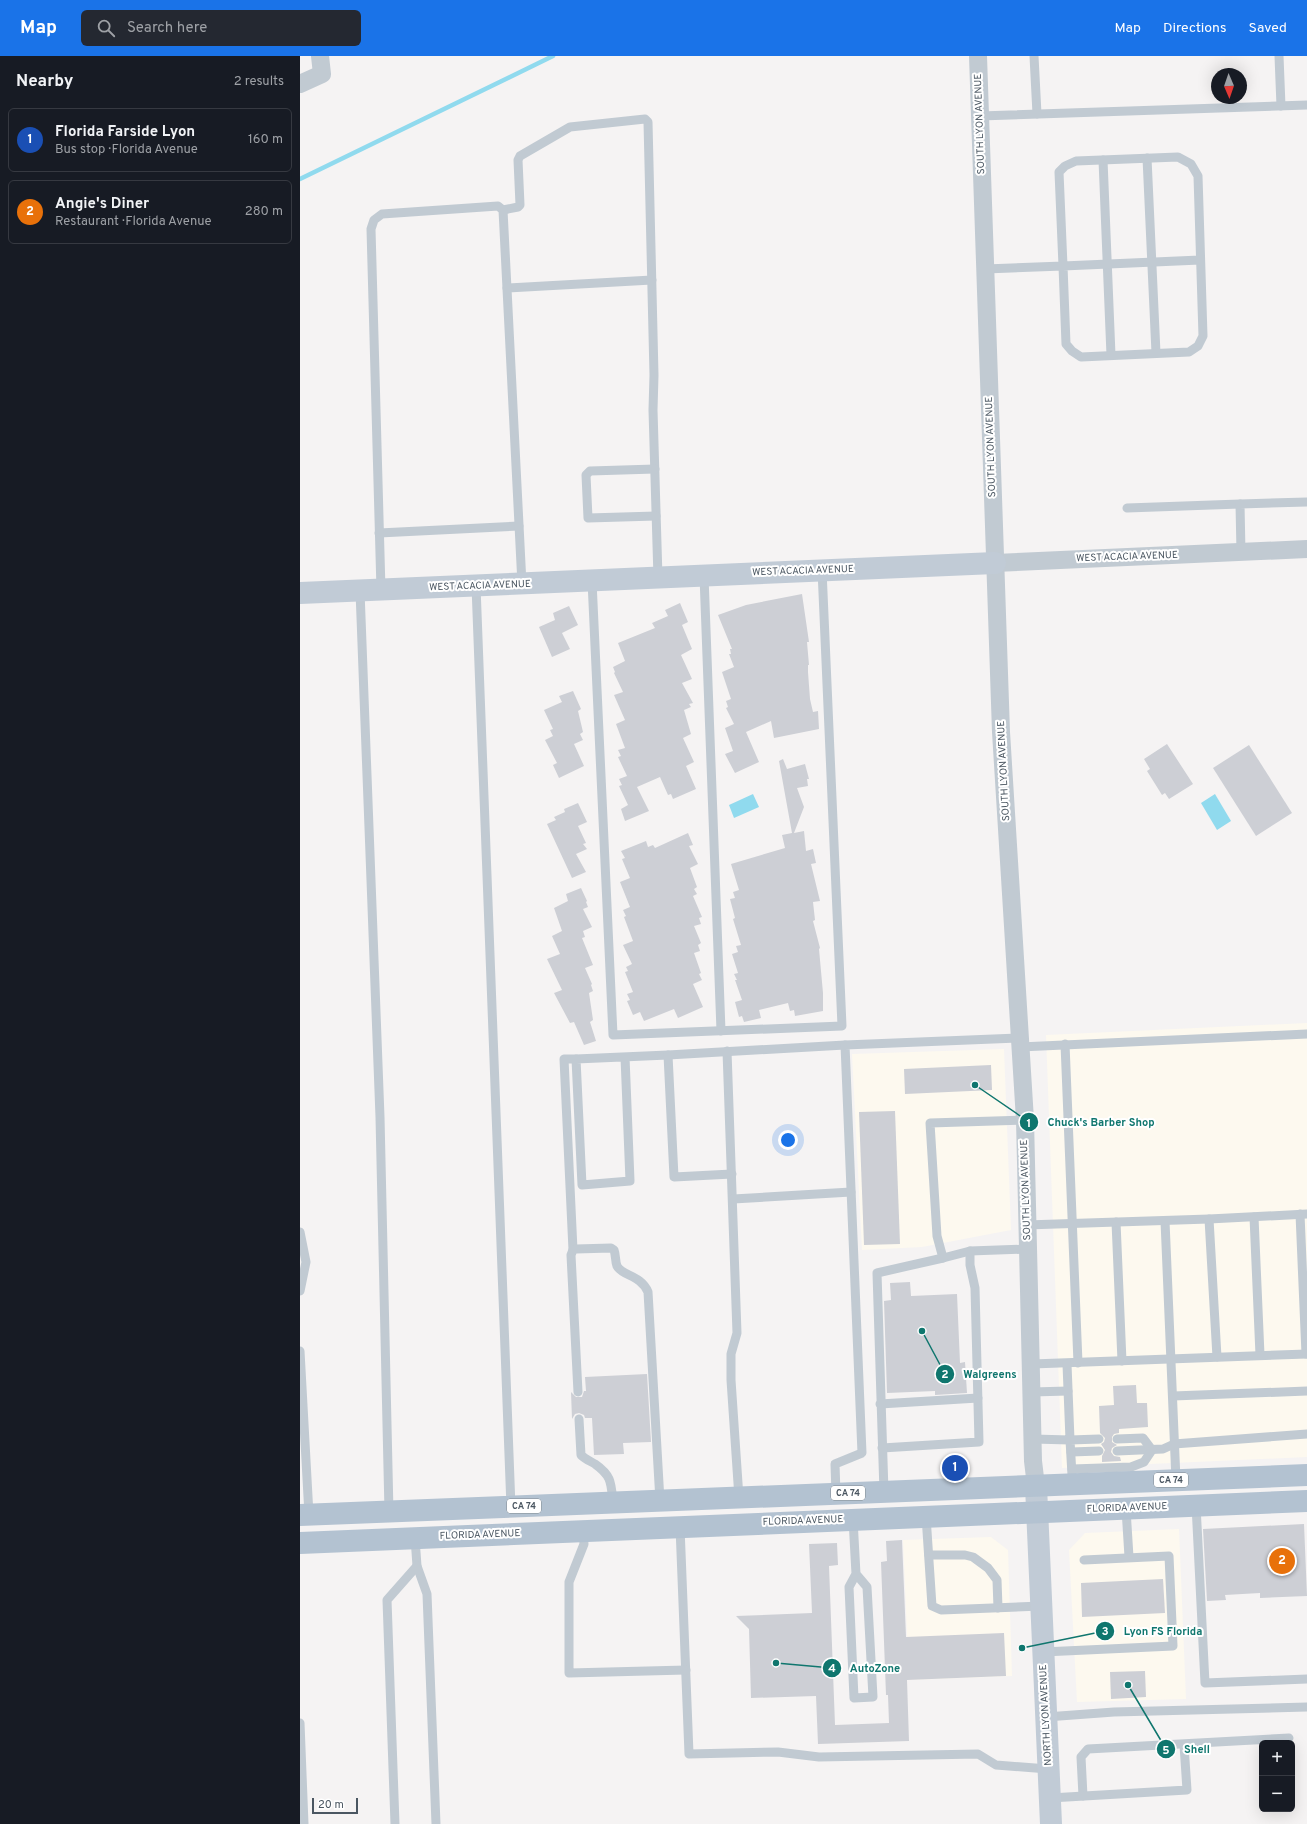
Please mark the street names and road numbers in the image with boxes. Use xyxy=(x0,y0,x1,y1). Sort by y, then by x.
street label: SOUTH LYON AVENUE xyxy=(972,73,988,175)
street label: SOUTH LYON AVENUE xyxy=(983,396,999,498)
street label: WEST ACACIA AVENUE xyxy=(1076,549,1178,565)
street label: WEST ACACIA AVENUE xyxy=(752,563,854,579)
street label: WEST ACACIA AVENUE xyxy=(429,578,531,594)
street label: SOUTH LYON AVENUE xyxy=(995,720,1013,822)
street label: SOUTH LYON AVENUE xyxy=(1018,1139,1034,1241)
road number: CA 74 xyxy=(1154,1473,1188,1487)
road number: CA 74 xyxy=(831,1486,865,1500)
road number: CA 74 xyxy=(507,1499,541,1513)
street label: FLORIDA AVENUE xyxy=(1086,1500,1168,1516)
street label: FLORIDA AVENUE xyxy=(762,1513,844,1529)
street label: FLORIDA AVENUE xyxy=(439,1527,521,1543)
street label: NORTH LYON AVENUE xyxy=(1037,1664,1055,1766)

